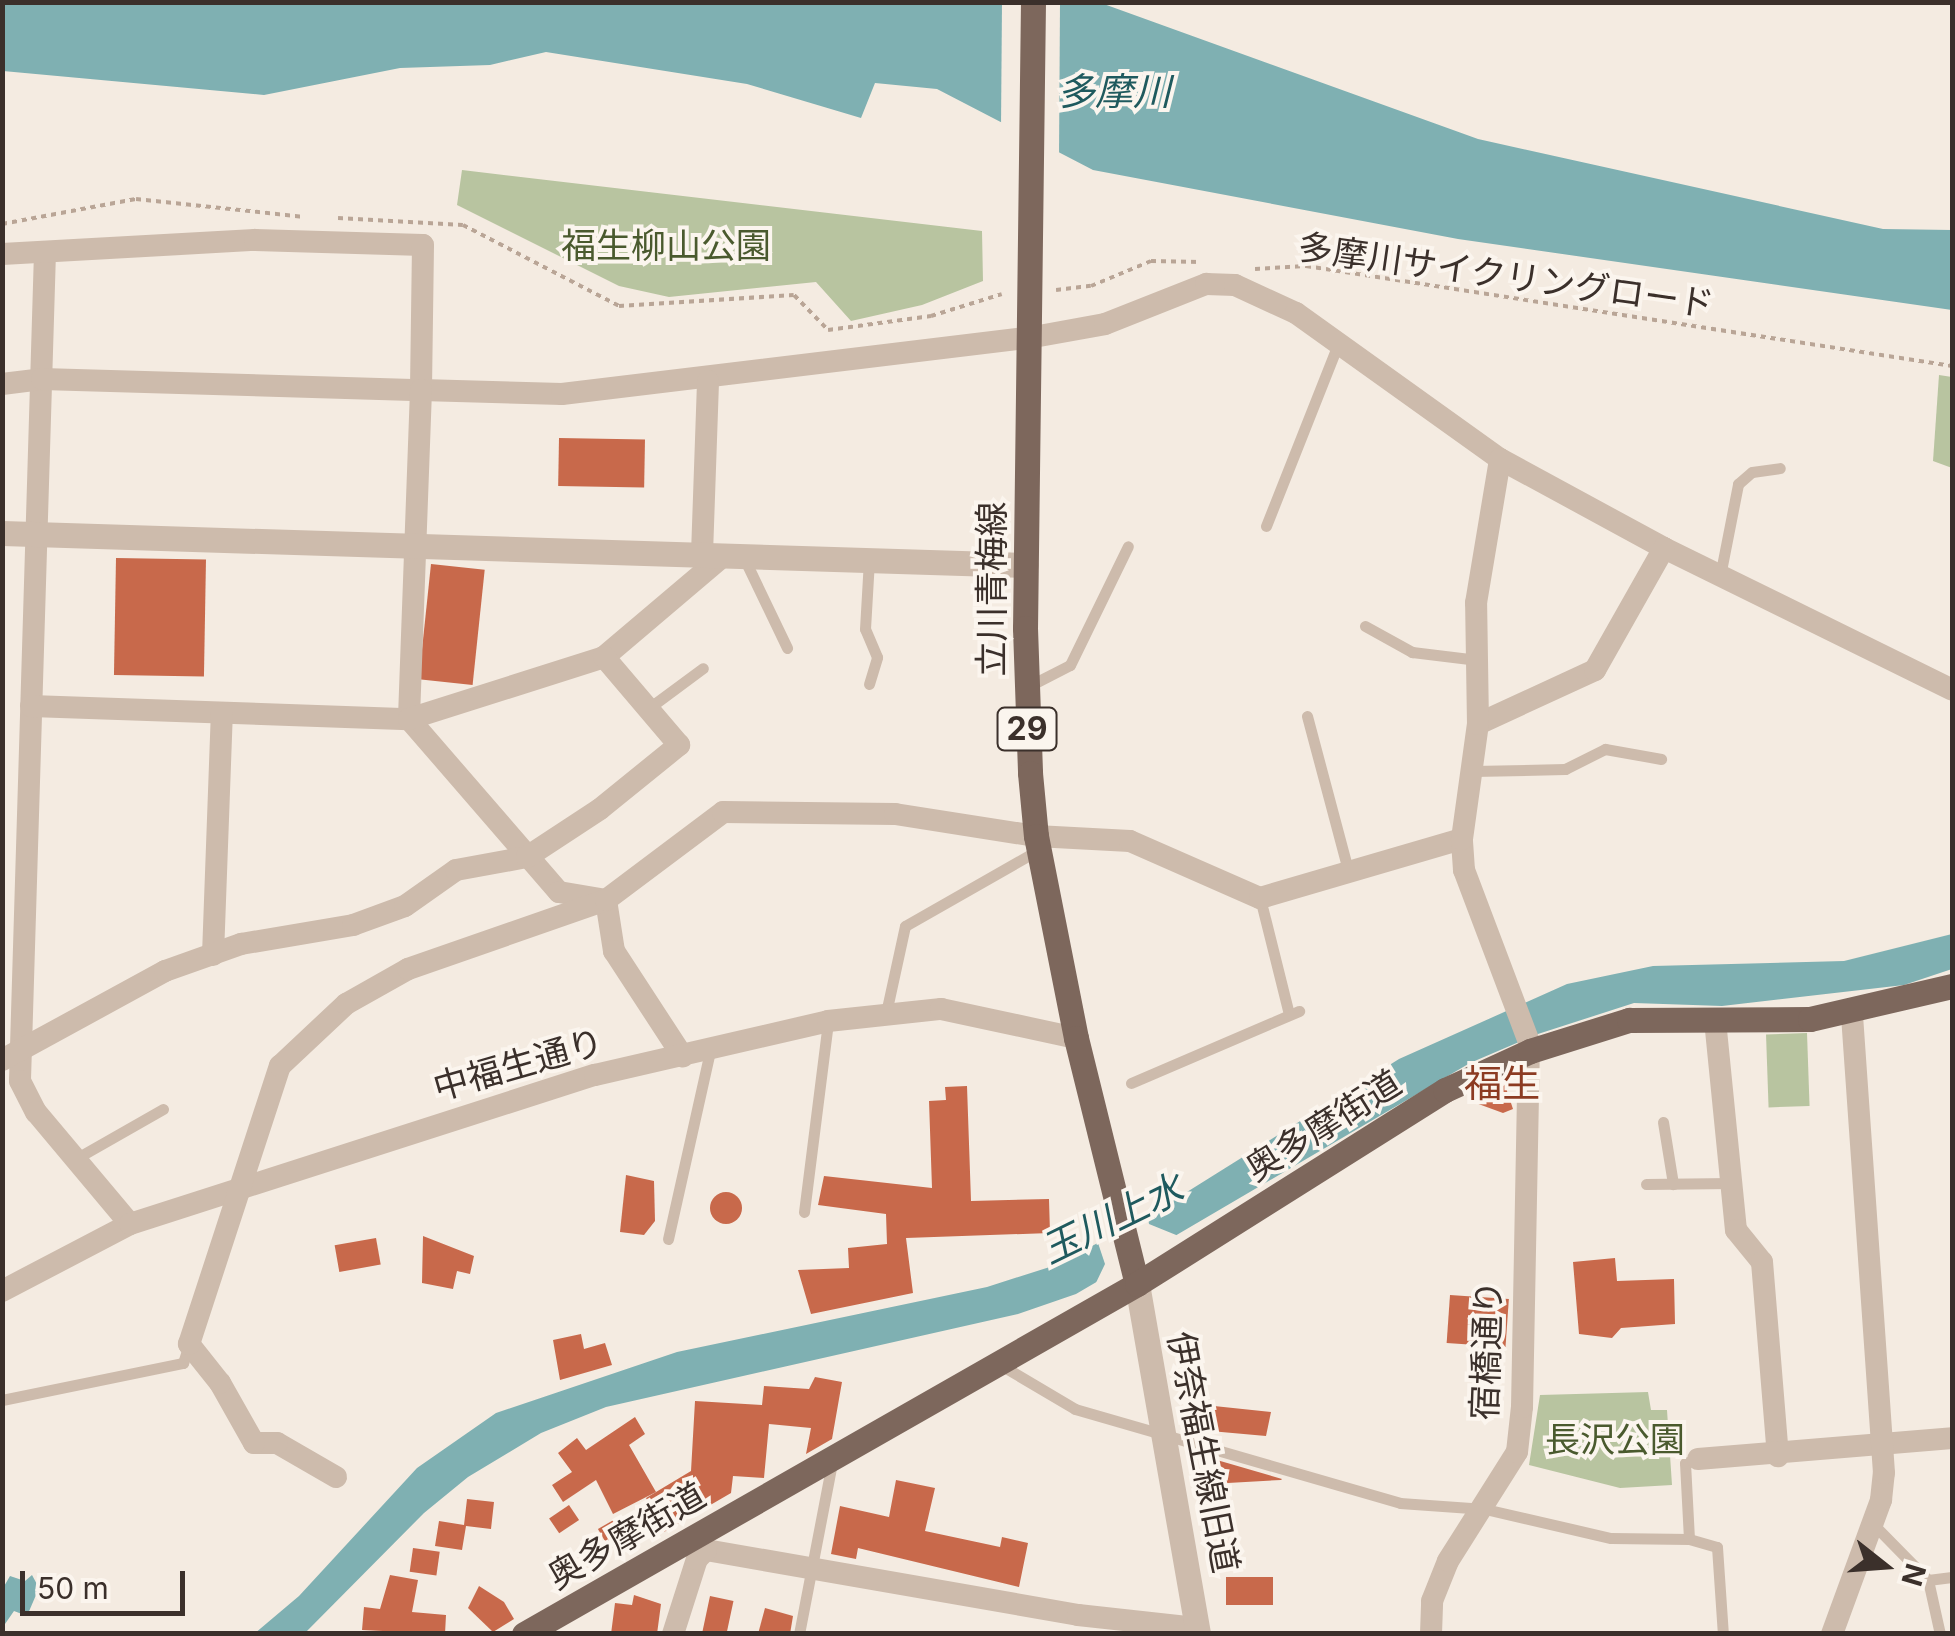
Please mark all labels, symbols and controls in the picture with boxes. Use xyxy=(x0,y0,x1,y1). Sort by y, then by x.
water label: 多摩川 xyxy=(1057,69,1171,115)
park label: 福生柳山公園 xyxy=(561,224,771,266)
street label: 多摩川サイクリングロード xyxy=(1295,225,1717,325)
street label: 立川青梅線 xyxy=(970,502,1012,676)
road number: 29 xyxy=(994,702,1060,756)
street label: 中福生通り xyxy=(428,1020,608,1108)
street label: 奥多摩街道 xyxy=(1238,1061,1408,1189)
district label: 福生 xyxy=(1464,1061,1540,1107)
water label: 玉川上水 xyxy=(1034,1165,1190,1273)
street label: 宿橋通り xyxy=(1463,1279,1509,1421)
street label: 伊奈福生線旧道 xyxy=(1160,1328,1248,1576)
park label: 長沢公園 xyxy=(1545,1418,1685,1460)
street label: 奥多摩街道 xyxy=(540,1473,712,1597)
north arrow xyxy=(1835,1516,1935,1616)
scale bar xyxy=(25,1551,190,1613)
text: N xyxy=(1894,1560,1933,1590)
text: 50 m xyxy=(37,1570,109,1606)

